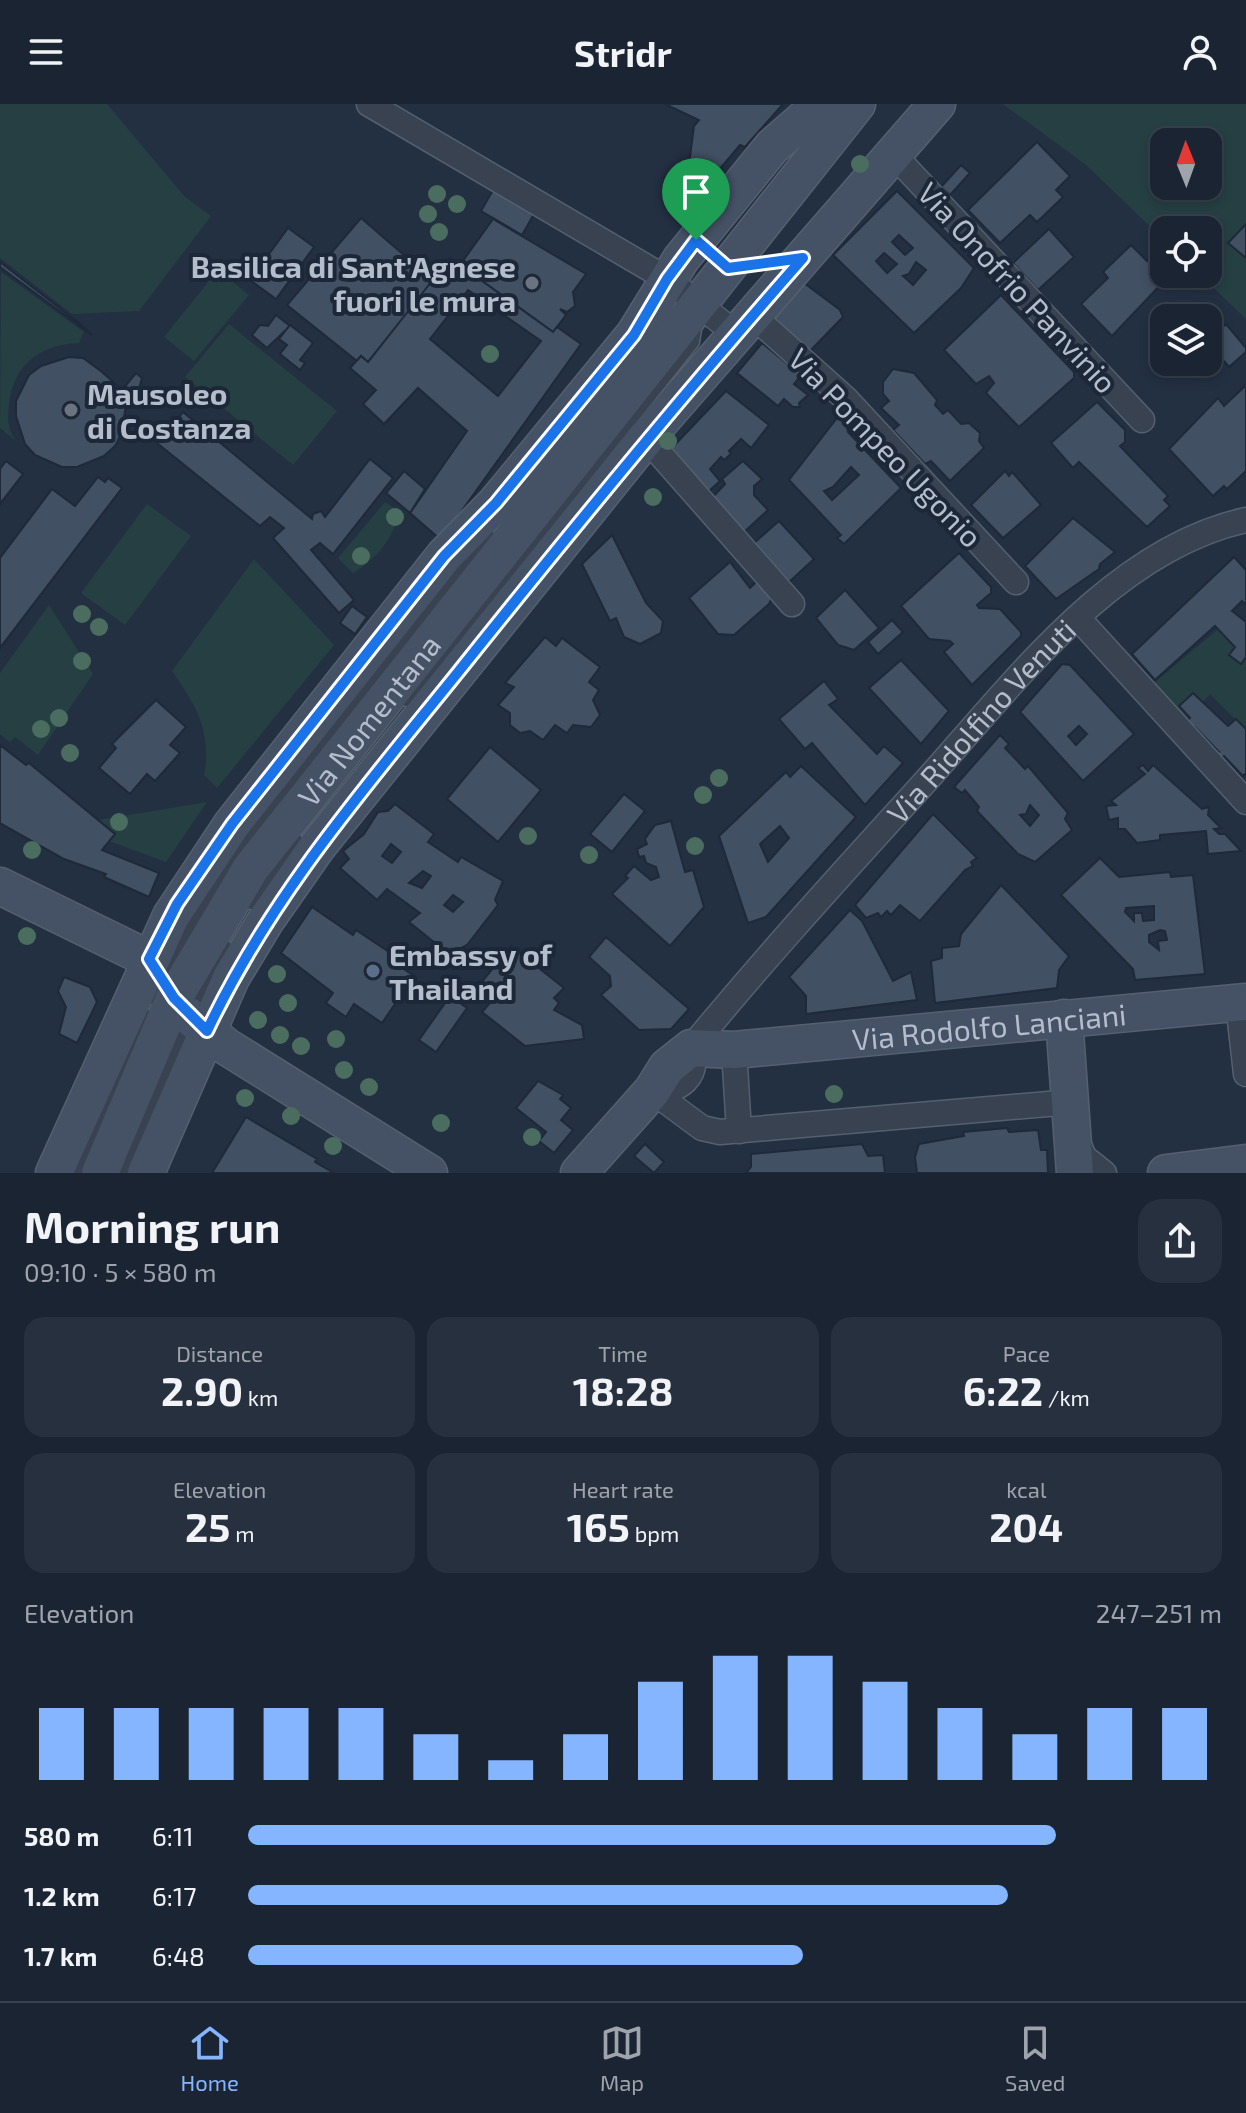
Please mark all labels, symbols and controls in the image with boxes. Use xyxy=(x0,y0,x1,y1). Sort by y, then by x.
icon: menu xyxy=(24,30,68,74)
icon: person xyxy=(1178,30,1222,74)
text: Stridr xyxy=(574,31,672,74)
north arrow xyxy=(1150,128,1222,200)
map controls xyxy=(1150,128,1222,376)
pin xyxy=(662,158,730,240)
icon: arrive xyxy=(674,170,718,214)
street label: Via Onofrio Panvinio xyxy=(911,174,1125,400)
button: locate xyxy=(1150,216,1222,288)
place label: Basilica di Sant'Agnese fuori le mura xyxy=(191,248,516,318)
marker: Basilica di Sant'Agnese fuori le mura xyxy=(523,274,541,292)
button: layers xyxy=(1150,304,1222,376)
street label: Via Pompeo Ugonio xyxy=(782,340,990,554)
place label: Mausoleo di Costanza xyxy=(87,375,251,445)
marker: Mausoleo di Costanza xyxy=(62,401,80,419)
street label: Via Ridolfino Venuti xyxy=(879,611,1082,830)
street label: Via Nomentana xyxy=(289,627,447,813)
place label: Embassy of Thailand xyxy=(389,936,553,1006)
marker: Embassy of Thailand xyxy=(364,962,382,980)
street label: Via Rodolfo Lanciani xyxy=(850,995,1128,1057)
text: Morning run xyxy=(24,1199,280,1252)
button: share xyxy=(1138,1199,1222,1283)
text: 09:10 · 5 × 580 m xyxy=(24,1256,217,1287)
text: Distance xyxy=(176,1340,263,1366)
text: Time xyxy=(598,1340,648,1366)
text: Pace xyxy=(1003,1340,1050,1366)
text: 2.90 xyxy=(161,1366,243,1414)
text: 18:28 xyxy=(573,1366,673,1414)
text: 6:22 xyxy=(963,1366,1043,1414)
text: km xyxy=(243,1384,278,1410)
text: /km xyxy=(1043,1384,1090,1410)
text: Elevation xyxy=(173,1476,266,1502)
text: Heart rate xyxy=(572,1476,674,1502)
text: kcal xyxy=(1006,1476,1046,1502)
text: 25 xyxy=(185,1502,230,1550)
text: 165 xyxy=(567,1502,630,1550)
text: 204 xyxy=(989,1502,1063,1550)
text: m xyxy=(230,1520,254,1546)
text: bpm xyxy=(630,1520,679,1546)
text: Elevation xyxy=(24,1597,134,1628)
text: 247–251 m xyxy=(1096,1597,1222,1628)
text: 580 m xyxy=(24,1820,99,1851)
text: 6:11 xyxy=(152,1820,194,1851)
text: 1.2 km xyxy=(24,1880,100,1911)
text: 6:17 xyxy=(152,1880,197,1911)
text: 1.7 km xyxy=(24,1940,98,1971)
text: 6:48 xyxy=(152,1940,205,1971)
tab: Home xyxy=(181,2021,239,2095)
tab: Map xyxy=(600,2021,644,2095)
tab: Saved xyxy=(1005,2021,1065,2095)

